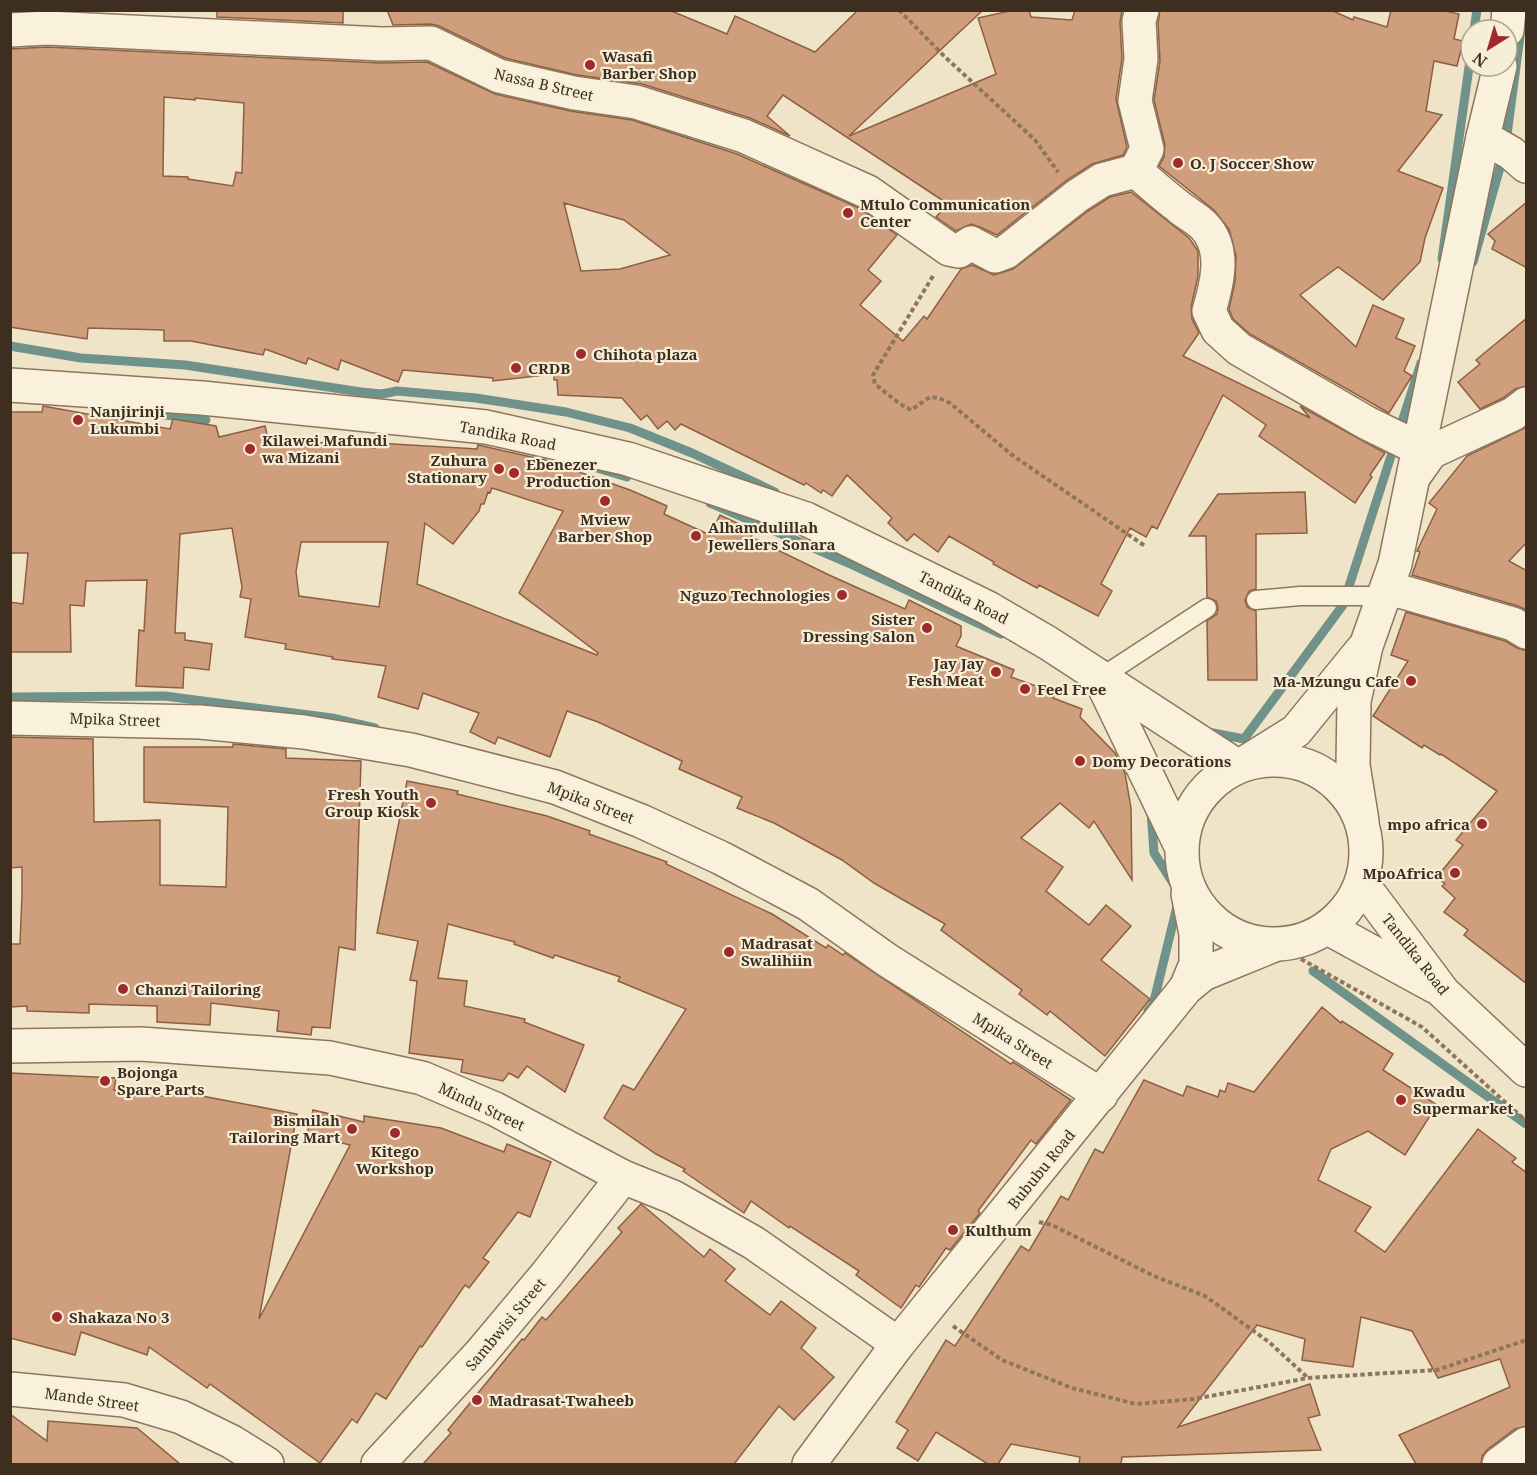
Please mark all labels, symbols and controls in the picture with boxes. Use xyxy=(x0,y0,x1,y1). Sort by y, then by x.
north arrow xyxy=(1459,18,1519,78)
place label: Wasafi Barber Shop xyxy=(602,46,697,83)
text: N xyxy=(1468,47,1492,73)
marker: Wasafi Barber Shop xyxy=(583,58,597,72)
street label: Nassa B Street xyxy=(492,63,596,105)
place label: O. J Soccer Show xyxy=(1190,153,1315,173)
marker: O. J Soccer Show xyxy=(1171,156,1185,170)
place label: Mtulo Communication Center xyxy=(860,194,1030,231)
marker: Mtulo Communication Center xyxy=(841,206,855,220)
place label: Chihota plaza xyxy=(593,344,697,364)
marker: Chihota plaza xyxy=(574,347,588,361)
place label: CRDB xyxy=(528,358,570,378)
marker: CRDB xyxy=(509,361,523,375)
place label: Nanjirinji Lukumbi xyxy=(90,401,166,438)
marker: Nanjirinji Lukumbi xyxy=(71,413,85,427)
street label: Tandika Road xyxy=(458,416,558,454)
place label: Kilawei Mafundi wa Mizani xyxy=(261,430,388,467)
marker: Kilawei Mafundi wa Mizani xyxy=(243,442,257,456)
place label: Zuhura Stationary xyxy=(407,450,487,487)
place label: Ebenezer Production xyxy=(526,454,611,491)
marker: Zuhura Stationary xyxy=(492,462,506,476)
marker: Ebenezer Production xyxy=(507,466,521,480)
marker: Mview Barber Shop xyxy=(598,494,612,508)
place label: Mview Barber Shop xyxy=(558,509,652,546)
place label: Alhamdulillah Jewellers Sonara xyxy=(707,517,836,554)
marker: Alhamdulillah Jewellers Sonara xyxy=(689,529,703,543)
street label: Tandika Road xyxy=(916,566,1012,628)
place label: Nguzo Technologies xyxy=(680,585,830,605)
marker: Nguzo Technologies xyxy=(835,588,849,602)
place label: Sister Dressing Salon xyxy=(803,609,915,646)
marker: Sister Dressing Salon xyxy=(920,621,934,635)
place label: Jay Jay Fesh Meat xyxy=(908,653,984,690)
marker: Jay Jay Fesh Meat xyxy=(989,665,1003,679)
place label: Ma-Mzungu Cafe xyxy=(1273,671,1399,691)
marker: Ma-Mzungu Cafe xyxy=(1404,674,1418,688)
place label: Feel Free xyxy=(1037,679,1106,699)
marker: Feel Free xyxy=(1018,682,1032,696)
street label: Mpika Street xyxy=(69,707,161,731)
place label: Domy Decorations xyxy=(1092,751,1231,771)
marker: Domy Decorations xyxy=(1073,754,1087,768)
street label: Mpika Street xyxy=(545,776,637,828)
place label: Fresh Youth Group Kiosk xyxy=(325,784,419,821)
marker: Fresh Youth Group Kiosk xyxy=(424,796,438,810)
place label: mpo africa xyxy=(1387,814,1470,834)
marker: mpo africa xyxy=(1475,817,1489,831)
place label: MpoAfrica xyxy=(1362,863,1443,883)
marker: MpoAfrica xyxy=(1448,866,1462,880)
street label: Tandika Road xyxy=(1378,909,1454,999)
place label: Madrasat Swalihiin xyxy=(741,933,813,970)
marker: Madrasat Swalihiin xyxy=(722,945,736,959)
place label: Chanzi Tailoring xyxy=(135,979,261,999)
marker: Chanzi Tailoring xyxy=(116,982,130,996)
street label: Mpika Street xyxy=(969,1007,1057,1073)
place label: Bojonga Spare Parts xyxy=(117,1062,204,1099)
marker: Bojonga Spare Parts xyxy=(98,1074,112,1088)
street label: Mindu Street xyxy=(436,1077,528,1135)
place label: Kwadu Supermarket xyxy=(1413,1081,1513,1118)
marker: Kwadu Supermarket xyxy=(1394,1093,1408,1107)
place label: Bismilah Tailoring Mart xyxy=(229,1110,340,1147)
marker: Bismilah Tailoring Mart xyxy=(345,1122,359,1136)
street label: Bububu Road xyxy=(1003,1125,1079,1213)
marker: Kitego Workshop xyxy=(388,1126,402,1140)
place label: Kitego Workshop xyxy=(356,1141,434,1178)
place label: Kulthum xyxy=(965,1220,1032,1240)
marker: Kulthum xyxy=(946,1223,960,1237)
street label: Sambwisi Street xyxy=(460,1274,550,1374)
place label: Shakaza No 3 xyxy=(69,1307,170,1327)
marker: Shakaza No 3 xyxy=(50,1310,64,1324)
street label: Mande Street xyxy=(43,1382,141,1416)
place label: Madrasat-Twaheeb xyxy=(489,1390,634,1410)
marker: Madrasat-Twaheeb xyxy=(470,1393,484,1407)

